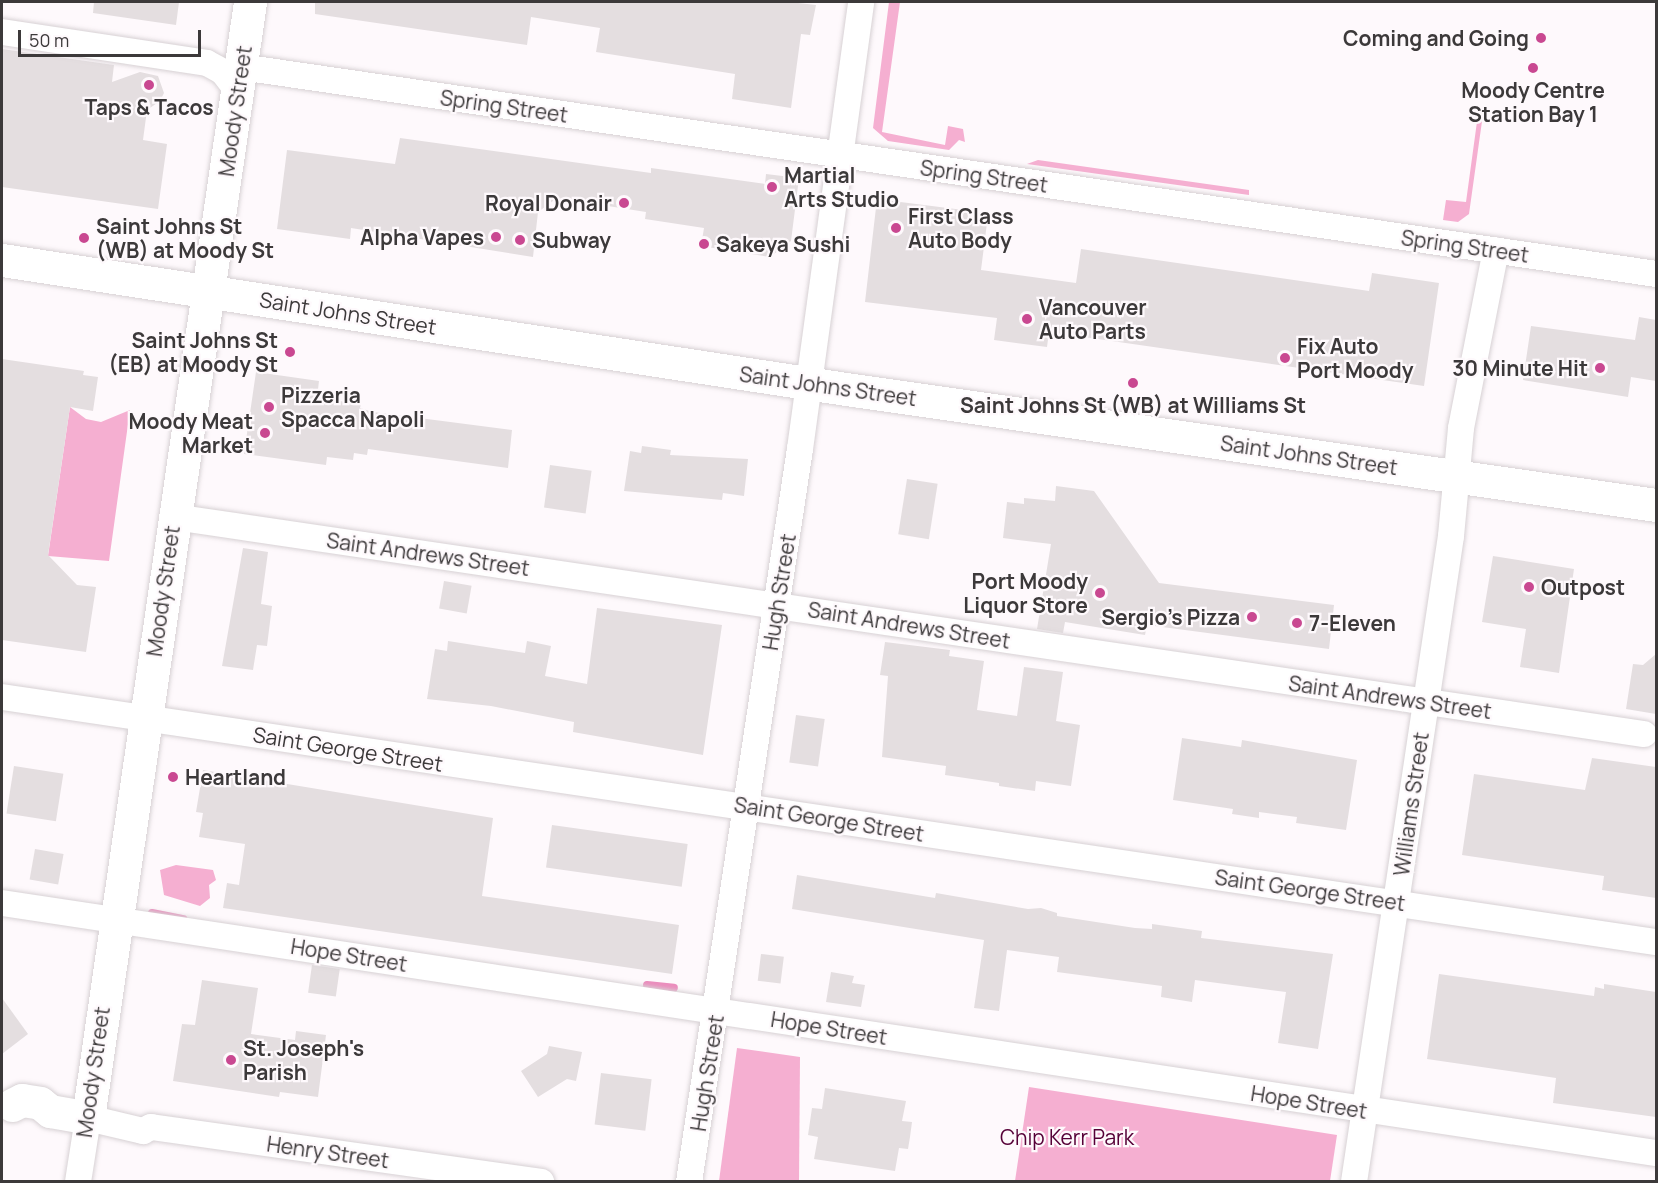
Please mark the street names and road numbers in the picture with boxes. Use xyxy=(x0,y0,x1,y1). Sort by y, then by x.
street label: Moody Street xyxy=(213,44,257,178)
street label: Spring Street xyxy=(439,85,569,127)
street label: Spring Street xyxy=(919,155,1049,197)
street label: Spring Street xyxy=(1400,225,1530,267)
street label: Saint Johns Street xyxy=(258,287,438,339)
street label: Saint Johns Street xyxy=(738,361,918,411)
street label: Saint Johns Street xyxy=(1219,430,1399,480)
street label: Moody Street xyxy=(141,524,185,658)
street label: Saint Andrews Street xyxy=(325,527,531,581)
street label: Hugh Street xyxy=(757,532,801,652)
street label: Saint Andrews Street xyxy=(806,597,1012,653)
street label: Saint Andrews Street xyxy=(1287,670,1493,724)
street label: Saint George Street xyxy=(251,722,445,776)
street label: Williams Street xyxy=(1388,730,1434,878)
street label: Saint George Street xyxy=(732,792,926,846)
street label: Saint George Street xyxy=(1213,864,1407,916)
street label: Hope Street xyxy=(289,933,409,977)
street label: Moody Street xyxy=(71,1005,115,1139)
street label: Hope Street xyxy=(769,1006,889,1050)
street label: Hugh Street xyxy=(685,1013,729,1133)
street label: Hope Street xyxy=(1249,1080,1369,1124)
street label: Henry Street xyxy=(265,1131,391,1173)

